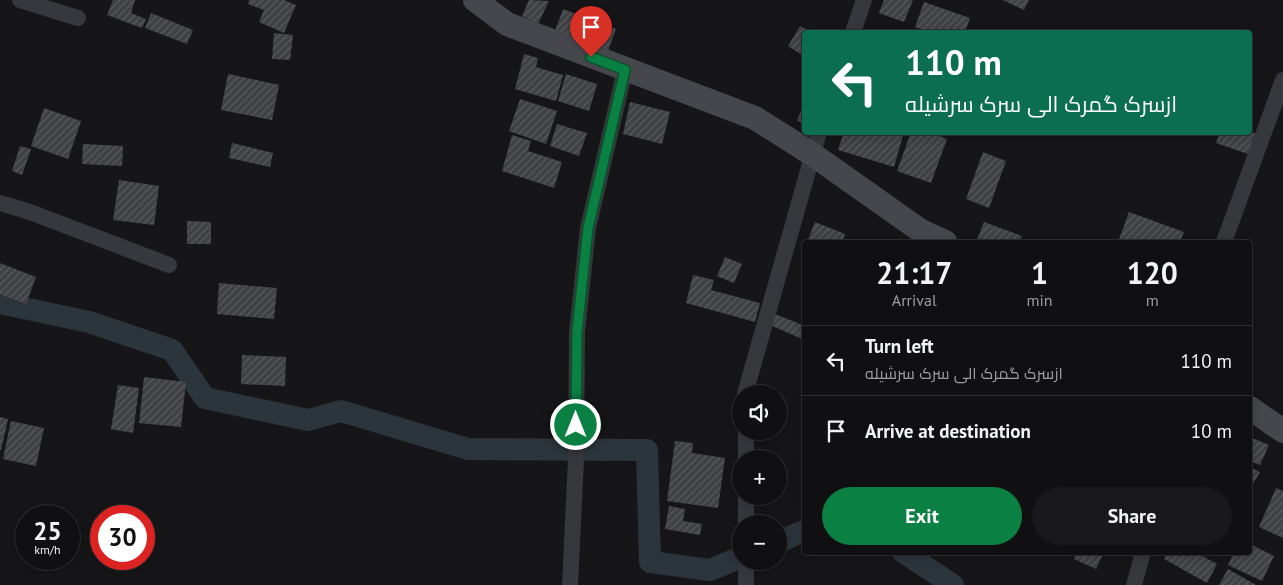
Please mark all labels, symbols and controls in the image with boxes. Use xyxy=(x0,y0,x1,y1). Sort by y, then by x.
pin xyxy=(570,6,612,57)
icon: arrive xyxy=(577,13,605,41)
text: 110 m xyxy=(905,39,1002,85)
icon: left xyxy=(822,50,887,115)
text: ازسرک گمرک الی سرک سرشیله xyxy=(905,90,1177,118)
text: 21:17 xyxy=(876,253,952,292)
text: 1 xyxy=(1031,253,1048,292)
text: 120 xyxy=(1127,253,1178,292)
text: Arrival xyxy=(892,290,937,310)
text: min xyxy=(1027,290,1053,310)
text: m xyxy=(1146,290,1159,310)
text: Turn left xyxy=(865,334,934,358)
icon: left xyxy=(822,347,850,375)
text: 110 m xyxy=(1180,349,1232,373)
text: ازسرک گمرک الی سرک سرشیله xyxy=(865,363,1063,383)
map controls xyxy=(732,385,787,570)
button: sound xyxy=(732,385,787,440)
position arrow xyxy=(549,398,601,450)
icon: arrive xyxy=(822,417,850,445)
text: Arrive at destination xyxy=(865,419,1031,443)
text: 10 m xyxy=(1191,419,1232,443)
button: + xyxy=(732,450,787,505)
button: Exit xyxy=(822,487,1022,545)
button: Share xyxy=(1032,487,1232,545)
speed limit sign: 30 xyxy=(90,505,155,570)
text: 25 xyxy=(33,515,62,547)
button: − xyxy=(732,515,787,570)
text: km/h xyxy=(34,542,61,557)

